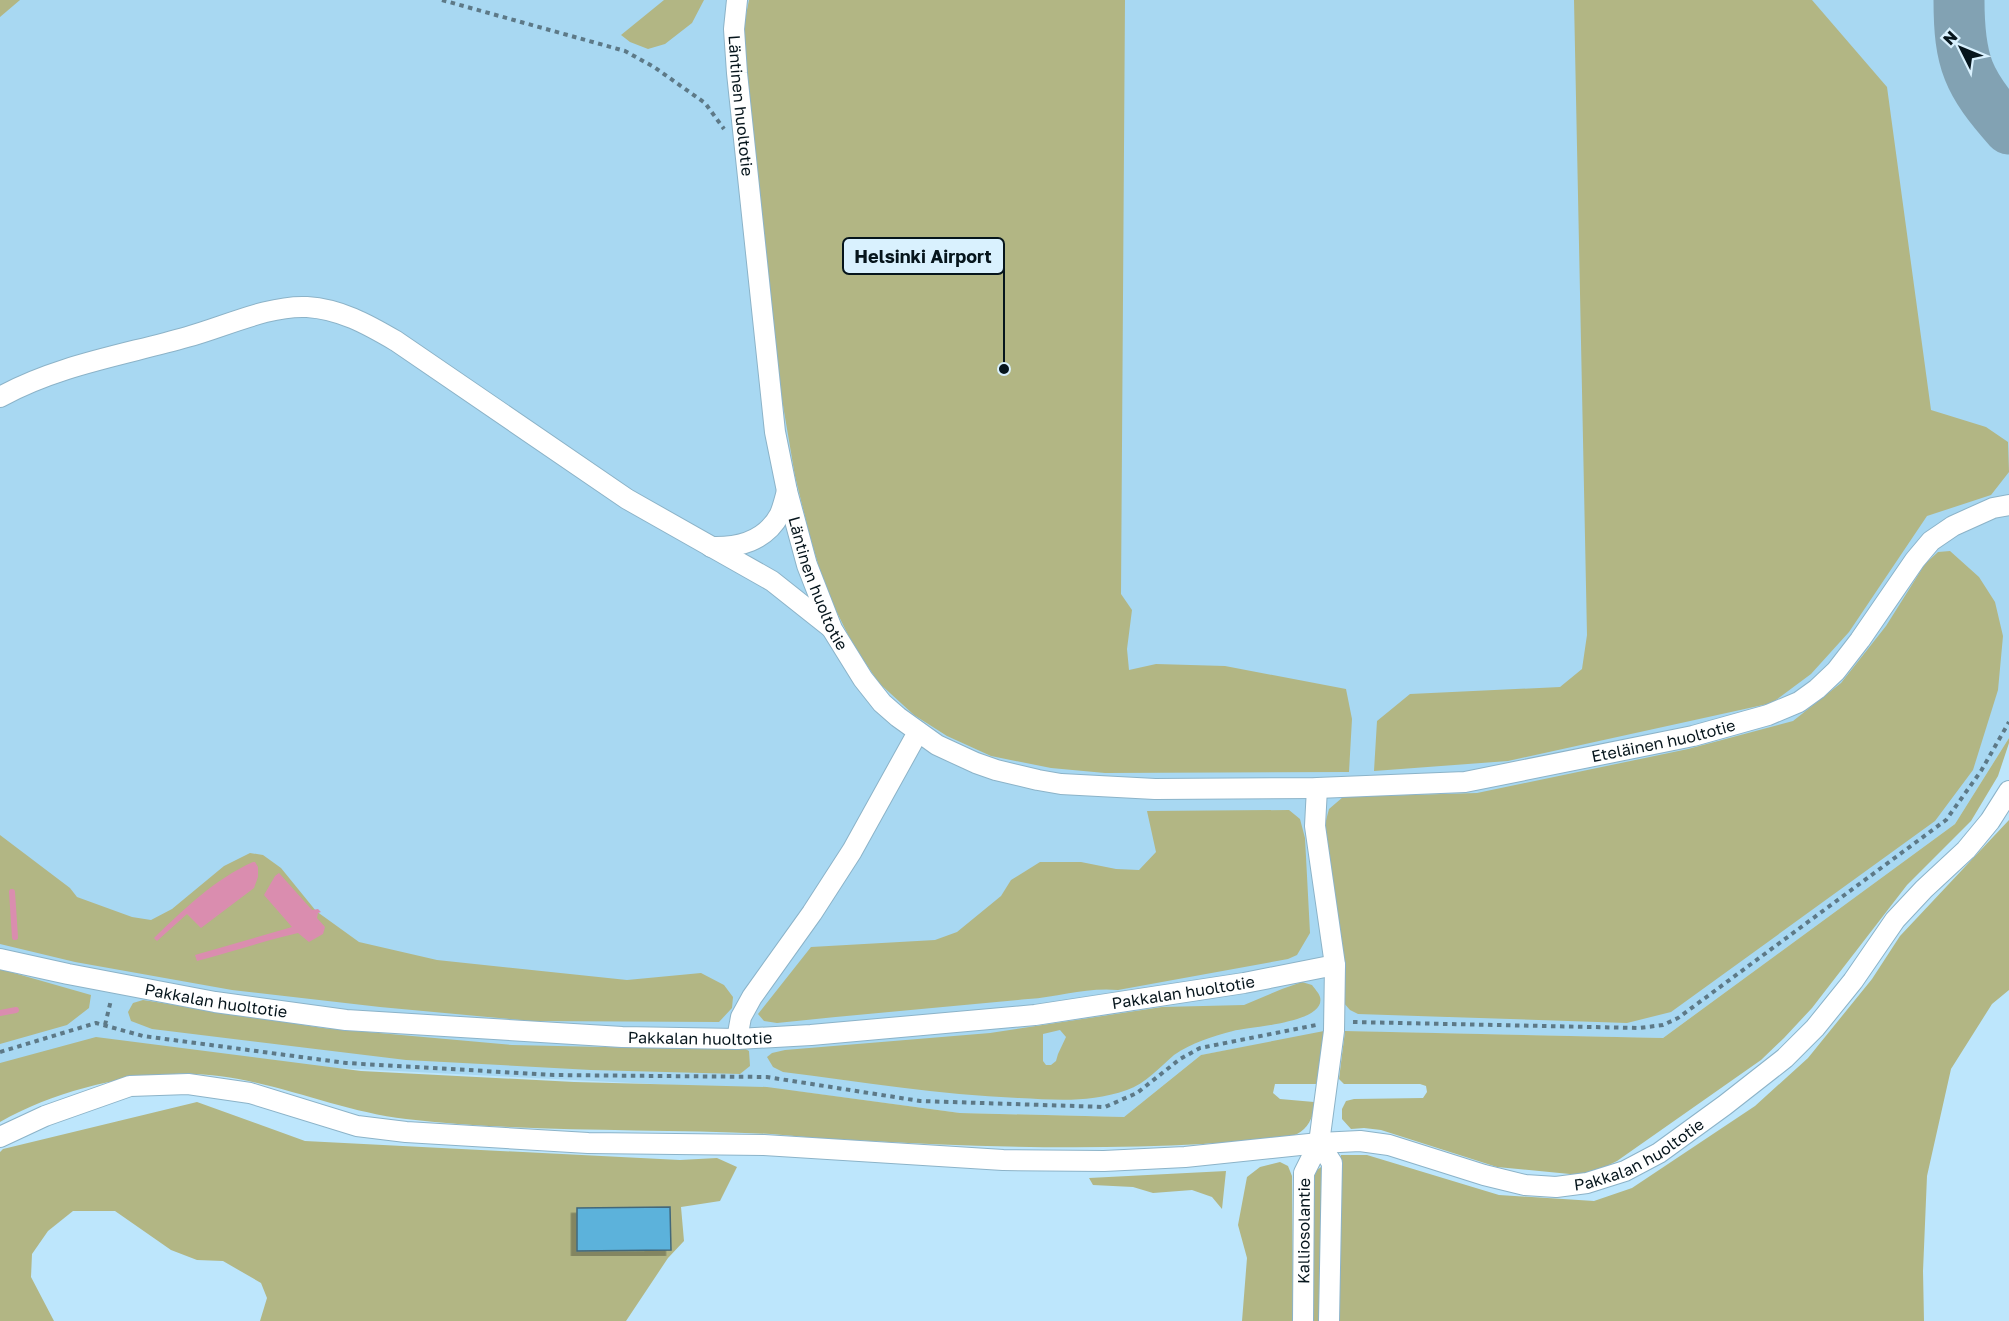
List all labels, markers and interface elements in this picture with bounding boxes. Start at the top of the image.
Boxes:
north arrow [1931,18,1991,78]
text: N [1939,26,1961,49]
street label: Läntinen huoltotie [724,34,758,177]
callout: Helsinki Airport [843,238,1004,274]
text: Helsinki Airport [854,245,992,267]
street label: Läntinen huoltotie [784,514,853,654]
street label: Eteläinen huoltotie [1590,715,1737,766]
street label: Pakkalan huoltotie [1110,971,1256,1013]
street label: Pakkalan huoltotie [143,979,289,1022]
street label: Pakkalan huoltotie [628,1027,773,1049]
street label: Pakkalan huoltotie [1573,1114,1708,1195]
street label: Kalliosolantie [1293,1178,1314,1284]

